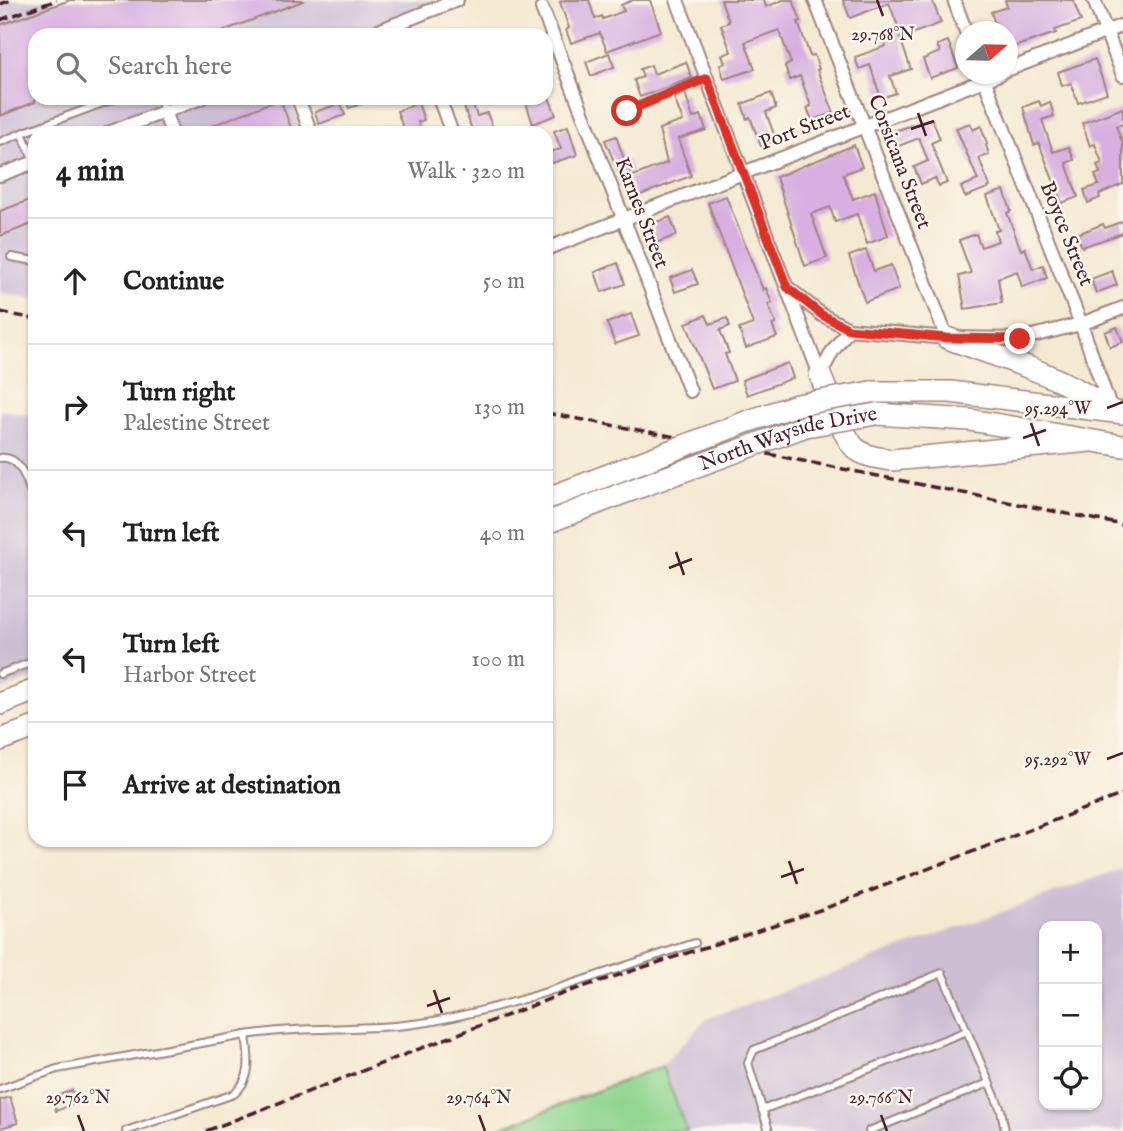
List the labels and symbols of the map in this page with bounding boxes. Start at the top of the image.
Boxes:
north arrow [955,21,1018,84]
text: 29.768°N [851,24,915,47]
street label: Corsicana Street [861,91,937,233]
route start [611,95,642,126]
street label: Port Street [756,98,854,158]
street label: Karnes Street [607,154,675,272]
street label: Boyce Street [1033,178,1099,290]
route end [1004,323,1035,354]
text: 95.294°W [1024,398,1092,421]
street label: North Wayside Drive [696,400,880,477]
text: 95.292°W [1024,749,1092,772]
text: 29.762°N [46,1087,111,1110]
text: 29.764°N [446,1087,512,1110]
text: 29.766°N [849,1087,913,1110]

